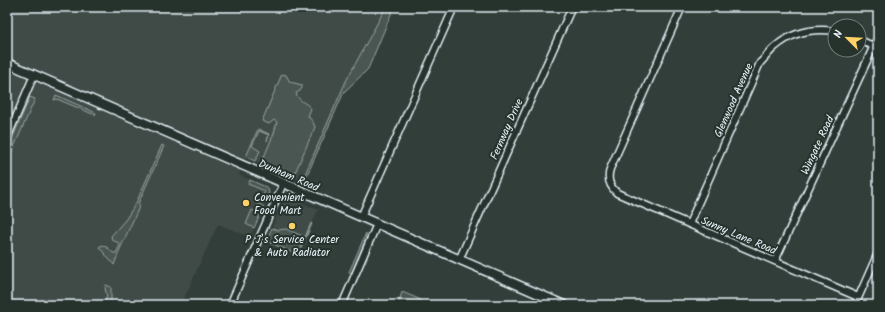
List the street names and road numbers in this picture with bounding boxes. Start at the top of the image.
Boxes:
street label: Glenwood Avenue [709,60,758,141]
street label: Fernway Drive [485,96,528,163]
street label: Wingate Road [796,113,840,178]
street label: Dunham Road [255,155,322,197]
street label: Sunny Lane Road [698,212,780,260]

